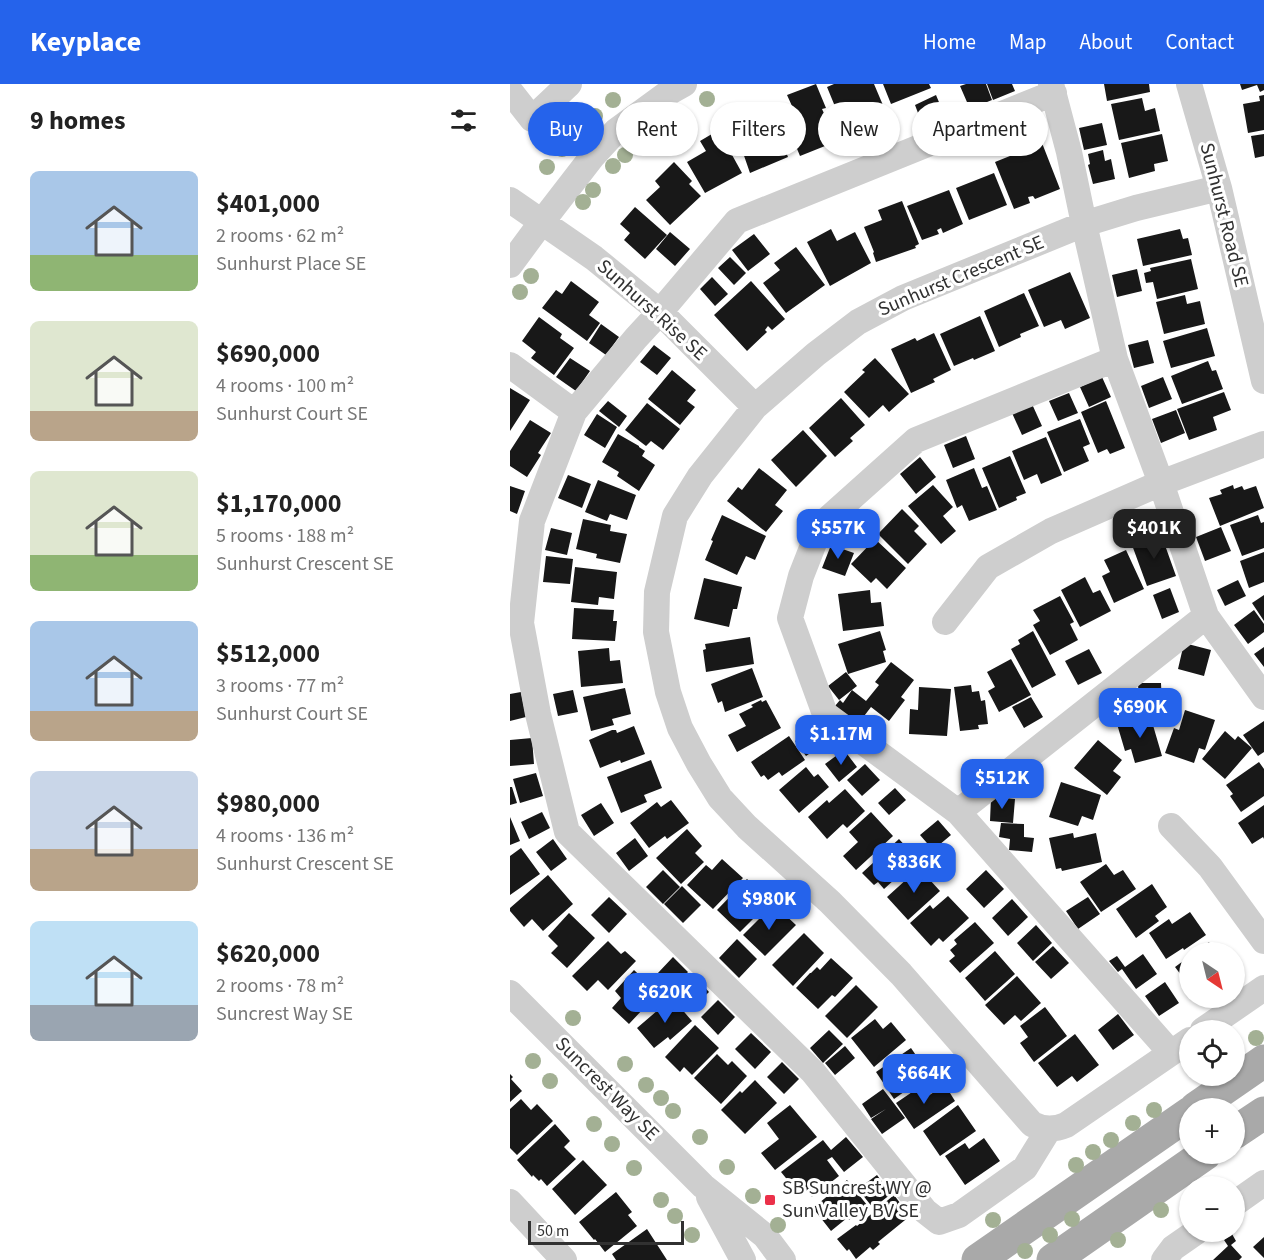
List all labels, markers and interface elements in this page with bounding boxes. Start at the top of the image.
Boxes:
text: Keyplace [30,22,141,62]
text: Home [923,27,976,57]
text: Map [1009,27,1047,57]
text: About [1080,27,1132,57]
text: Contact [1165,27,1234,57]
text: 9 homes [30,102,125,139]
chip: Buy [528,102,604,156]
chip: Rent [616,102,698,156]
chip: Filters [710,102,806,156]
chip: New [818,102,900,156]
chip: Apartment [912,102,1048,156]
icon: filters [447,104,480,137]
street label: Sunhurst Road SE [1193,140,1255,290]
text: $401,000 [216,185,320,222]
icon: home [78,195,150,267]
text: 2 rooms · 62 m² [216,222,344,250]
street label: Sunhurst Crescent SE [874,228,1048,324]
text: Sunhurst Place SE [216,250,366,278]
street label: Sunhurst Rise SE [591,253,713,367]
text: $690,000 [216,335,320,372]
icon: home [78,345,150,417]
text: 4 rooms · 100 m² [216,372,354,400]
text: Sunhurst Court SE [216,400,368,428]
text: $1,170,000 [216,485,341,522]
icon: home [78,495,150,567]
pin: $557K [796,509,880,560]
pin: $401K [1112,509,1196,560]
text: $557K [811,514,865,542]
text: $401K [1127,514,1181,542]
text: 5 rooms · 188 m² [216,522,354,550]
text: Sunhurst Crescent SE [216,550,394,578]
text: $512,000 [216,635,320,672]
icon: home [78,645,150,717]
text: 3 rooms · 77 m² [216,672,344,700]
pin: $690K [1098,688,1182,739]
text: $690K [1113,693,1167,721]
text: Sunhurst Court SE [216,700,368,728]
pin: $1.17M [792,715,890,766]
text: $1.17M [809,720,873,748]
pin: $512K [960,759,1044,810]
text: $512K [975,764,1029,792]
text: $980,000 [216,785,320,822]
icon: home [78,795,150,867]
text: 4 rooms · 136 m² [216,822,354,850]
pin: $836K [872,843,956,894]
text: $836K [887,848,941,876]
text: Sunhurst Crescent SE [216,850,394,878]
pin: $980K [727,880,811,931]
text: $980K [742,885,796,913]
text: $620,000 [216,935,320,972]
north arrow [1179,942,1245,1008]
map controls [1179,942,1245,1242]
icon: home [78,945,150,1017]
text: 2 rooms · 78 m² [216,972,344,1000]
pin: $620K [623,973,707,1024]
text: $620K [638,978,692,1006]
text: Suncrest Way SE [216,1000,353,1028]
button: locate [1179,1020,1245,1086]
street label: Suncrest Way SE [549,1031,665,1147]
pin: $664K [882,1054,966,1105]
text: $664K [897,1059,951,1087]
button: + [1179,1098,1245,1164]
place label: SB Suncrest WY @ Sun Valley BV SE [782,1174,932,1225]
button: − [1179,1176,1245,1242]
marker: SB Suncrest WY @ Sun Valley BV SE [763,1193,777,1207]
scale bar [528,1218,684,1246]
text: 50 m [537,1220,569,1242]

